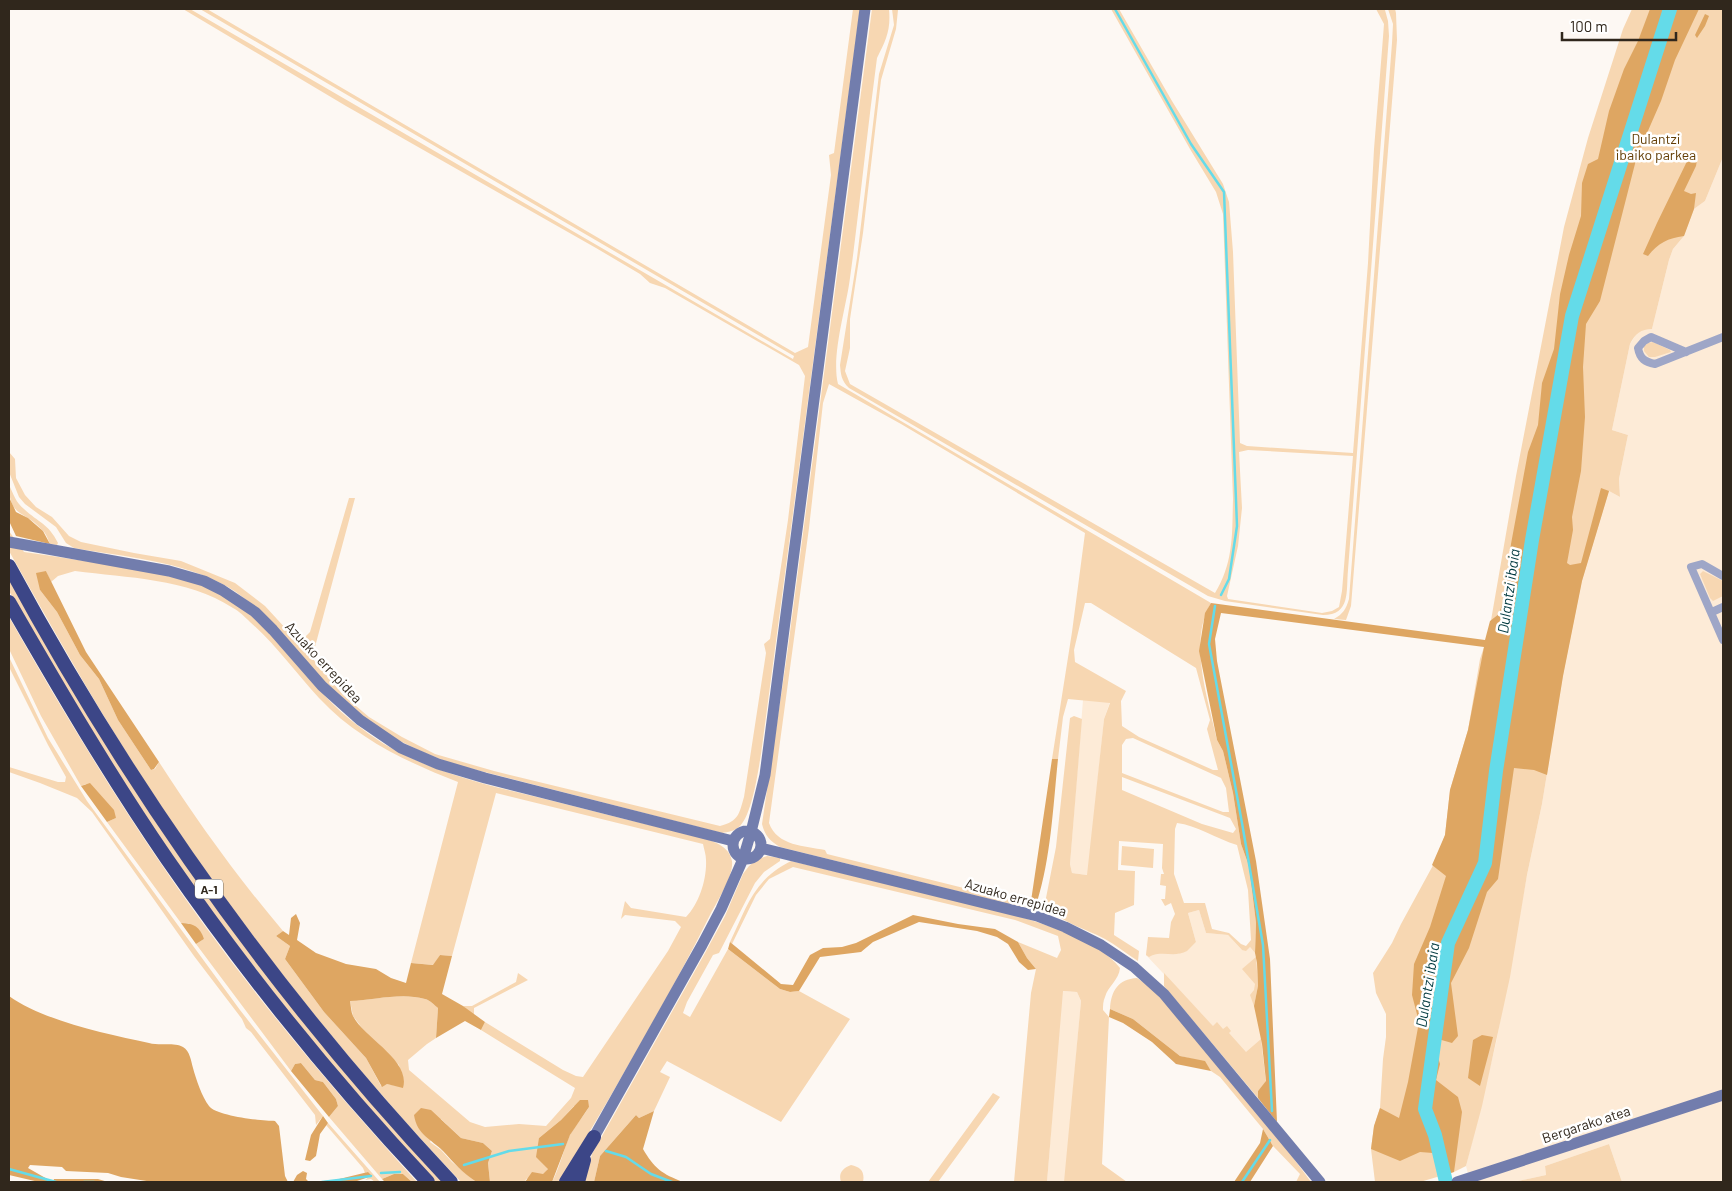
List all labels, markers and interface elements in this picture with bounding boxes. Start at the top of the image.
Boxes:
scale bar [1562,10,1676,42]
text: 100 m [1570,17,1608,35]
park label: Dulantzi ibaiko parkea [1616,130,1696,163]
water label: Dulantzi ibaia [1493,547,1523,635]
street label: Azuako errepidea [282,618,366,706]
street label: Azuako errepidea [963,874,1069,920]
road number: A-1 [195,880,223,899]
water label: Dulantzi ibaia [1411,941,1443,1029]
street label: Bergarako atea [1540,1102,1632,1146]

